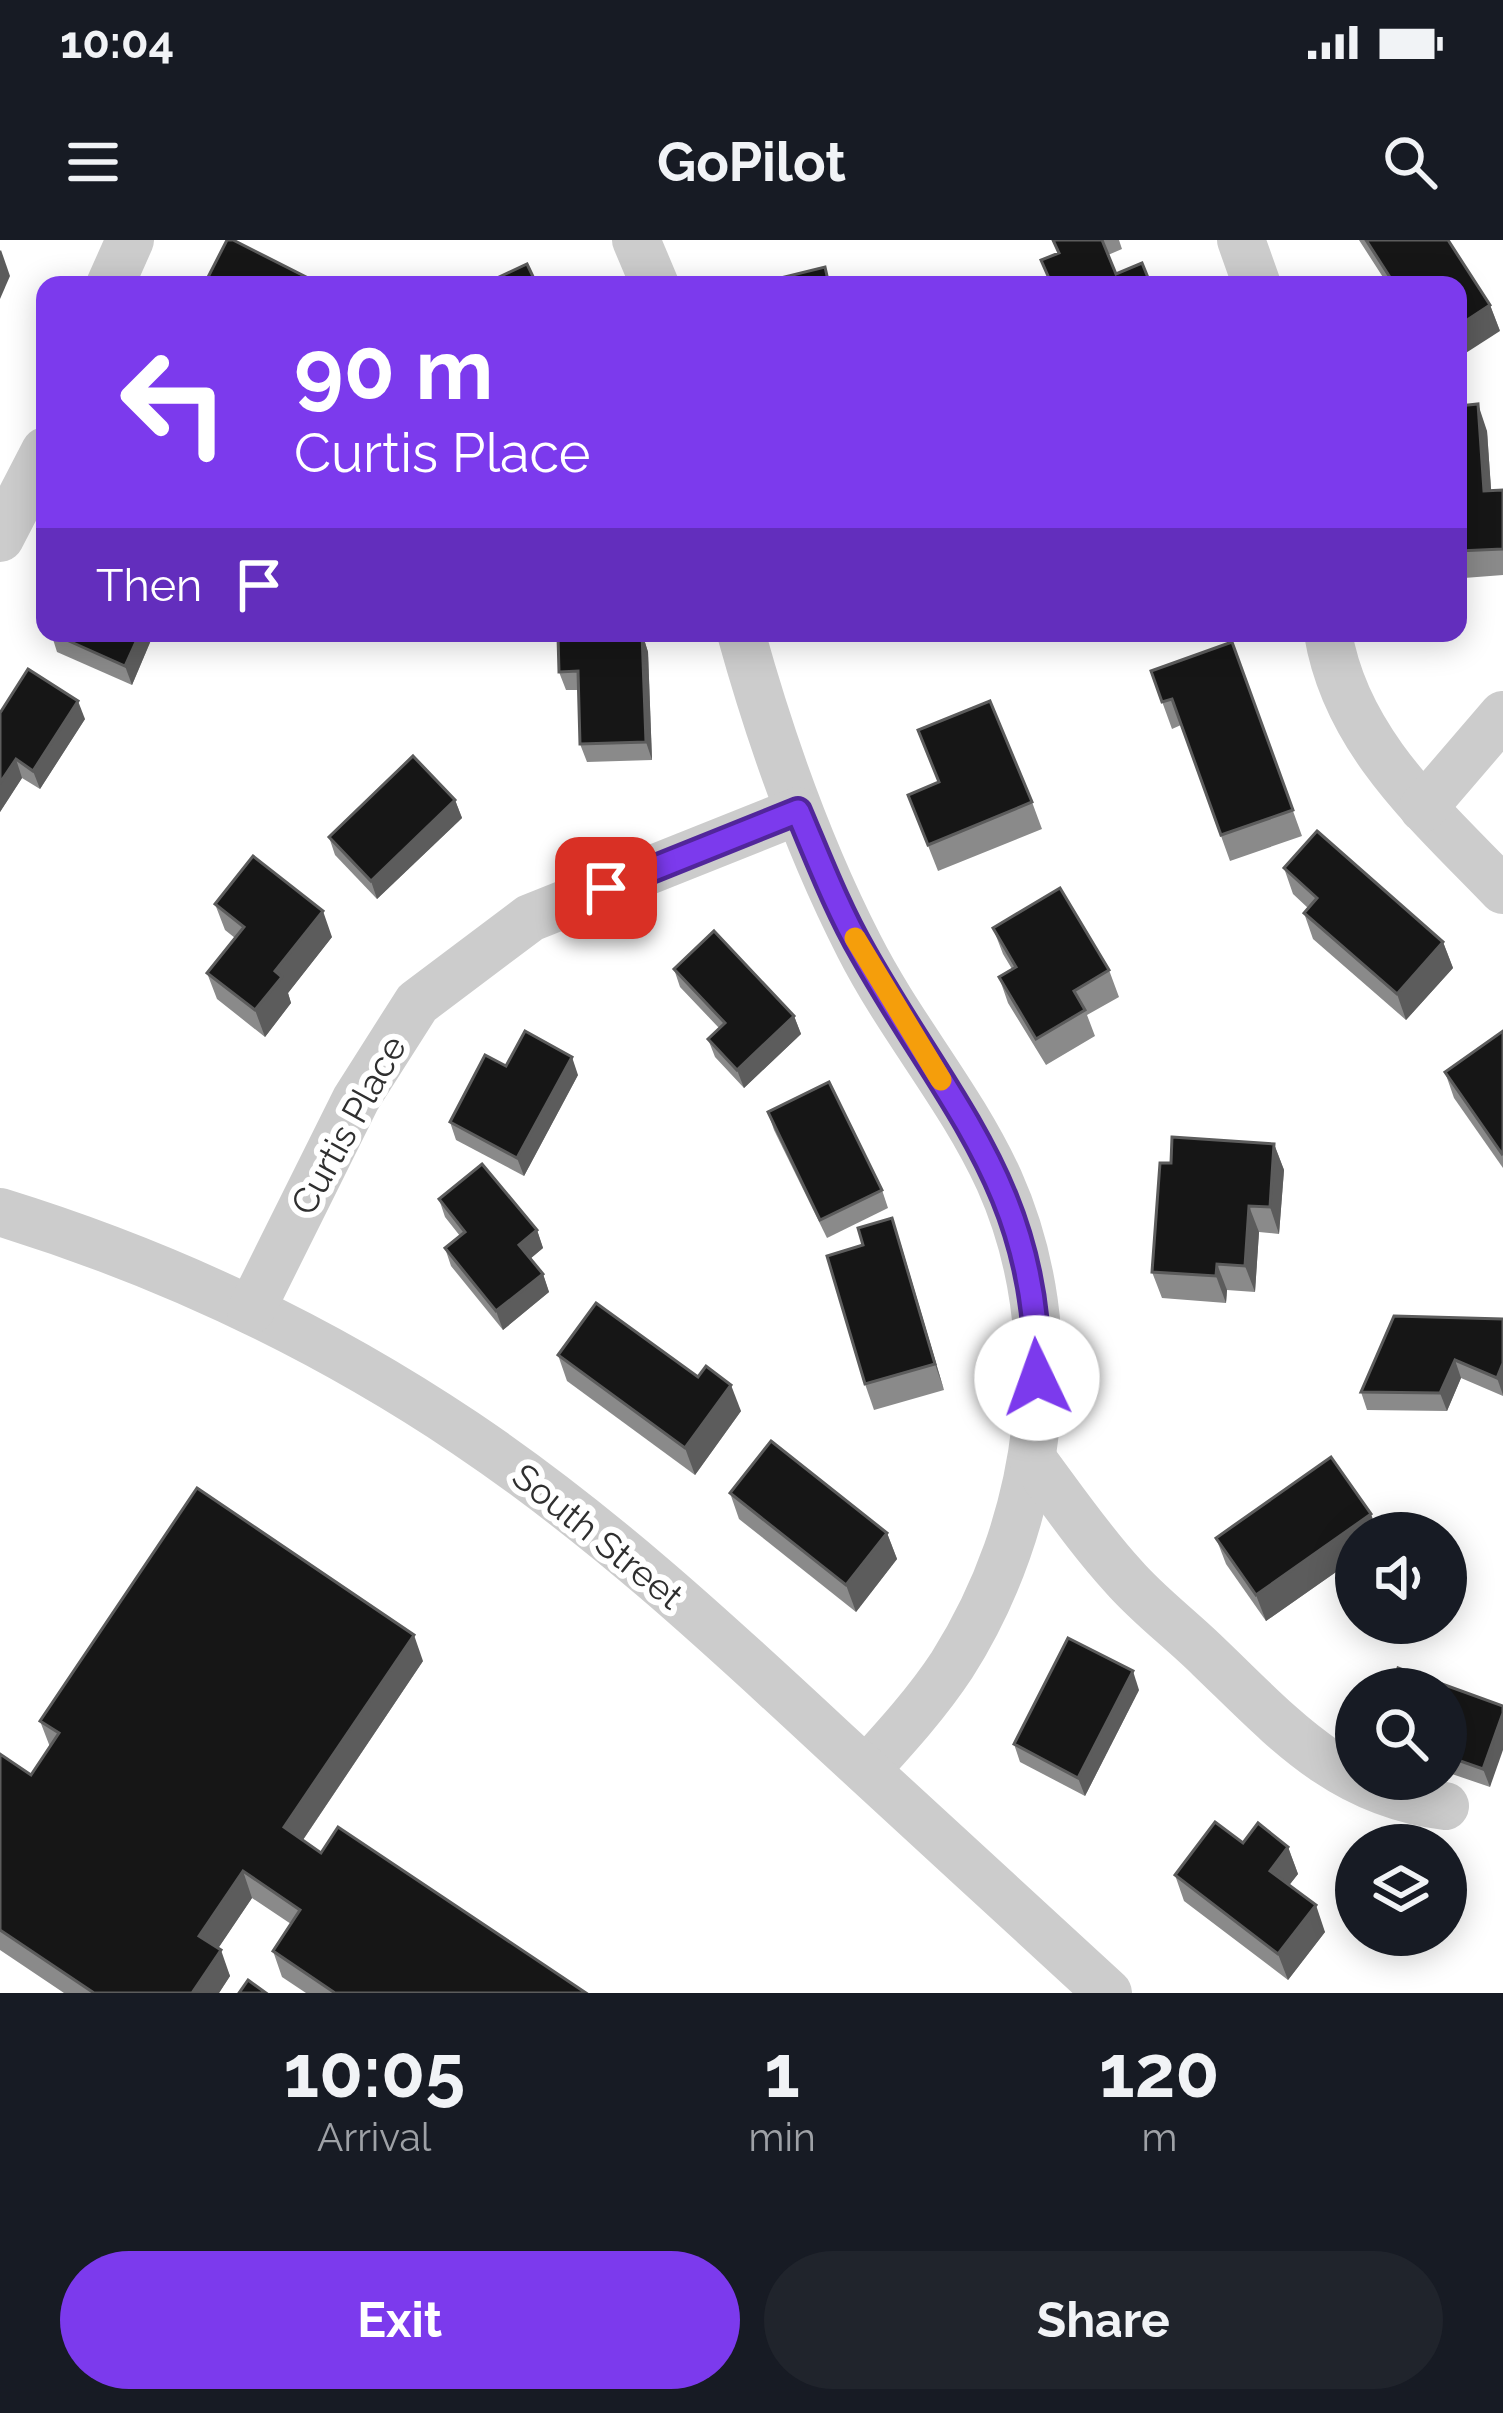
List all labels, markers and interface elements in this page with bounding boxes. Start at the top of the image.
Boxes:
text: 10:04 [60,16,174,69]
icon: menu [60,129,126,195]
icon: search [1377,129,1443,195]
text: GoPilot [657,130,846,194]
text: 90 m [294,320,493,419]
icon: left [96,324,252,480]
text: Curtis Place [294,421,591,485]
icon: arrive [226,552,292,618]
text: Then [96,559,202,612]
pin [555,837,657,939]
icon: arrive [573,855,639,921]
street label: Curtis Place [282,1028,414,1222]
position arrow [974,1315,1100,1441]
street label: South Street [504,1455,692,1617]
map controls [1335,1512,1467,1956]
button: sound [1335,1512,1467,1644]
button: search [1335,1668,1467,1800]
button: layers [1335,1824,1467,1956]
text: 10:05 [283,2029,465,2114]
text: 1 [764,2029,800,2114]
text: 120 [1099,2029,1220,2114]
text: Arrival [317,2114,431,2160]
text: min [749,2114,816,2160]
text: m [1141,2114,1177,2160]
button: Exit [60,2251,740,2389]
button: Share [764,2251,1443,2389]

